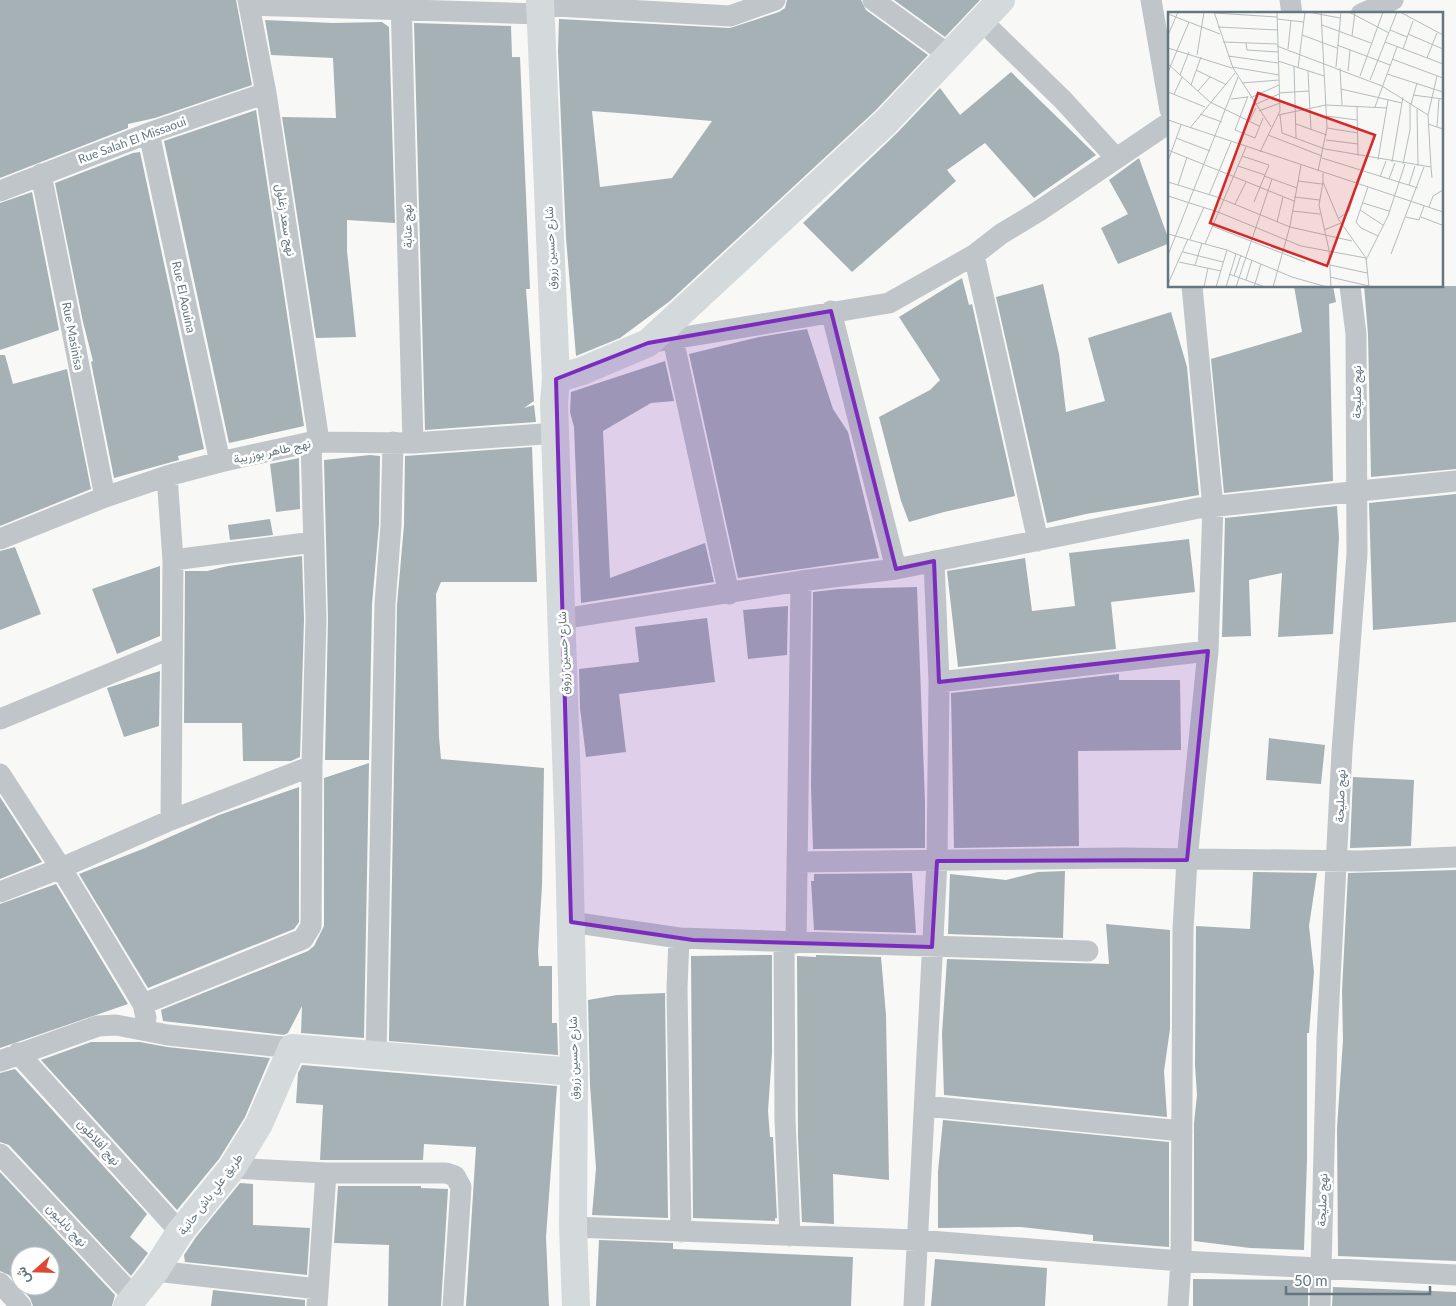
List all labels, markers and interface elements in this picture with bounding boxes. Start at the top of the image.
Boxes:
inset map [1168,12,1444,288]
street label: Rue Salah El Missaoui [76,113,188,167]
street label: نهج سعد زغلول [271,183,299,257]
street label: نهج عنابة [399,204,417,248]
street label: شارع حسين زروق [541,206,561,290]
street label: Rue El Aouina [169,260,199,334]
street label: Rue Masinisa [59,301,87,371]
street label: نهج صليحة [1349,365,1366,419]
street label: نهج طاهر بوزريبة [232,435,312,468]
street label: شارع حسين زروق [554,611,574,695]
street label: نهج صليحة [1332,769,1350,823]
street label: شارع حسين زروق [565,1016,583,1100]
street label: نهج أفلاطون [73,1116,124,1170]
street label: طريق علي باش حانبة [174,1150,248,1240]
street label: نهج صليحة [1314,1173,1332,1227]
street label: نهج نابليون [42,1200,91,1251]
north arrow [10,1246,60,1296]
text: ش [11,1264,34,1286]
scale bar [1286,1264,1430,1296]
text: 50 m [1294,1271,1328,1289]

